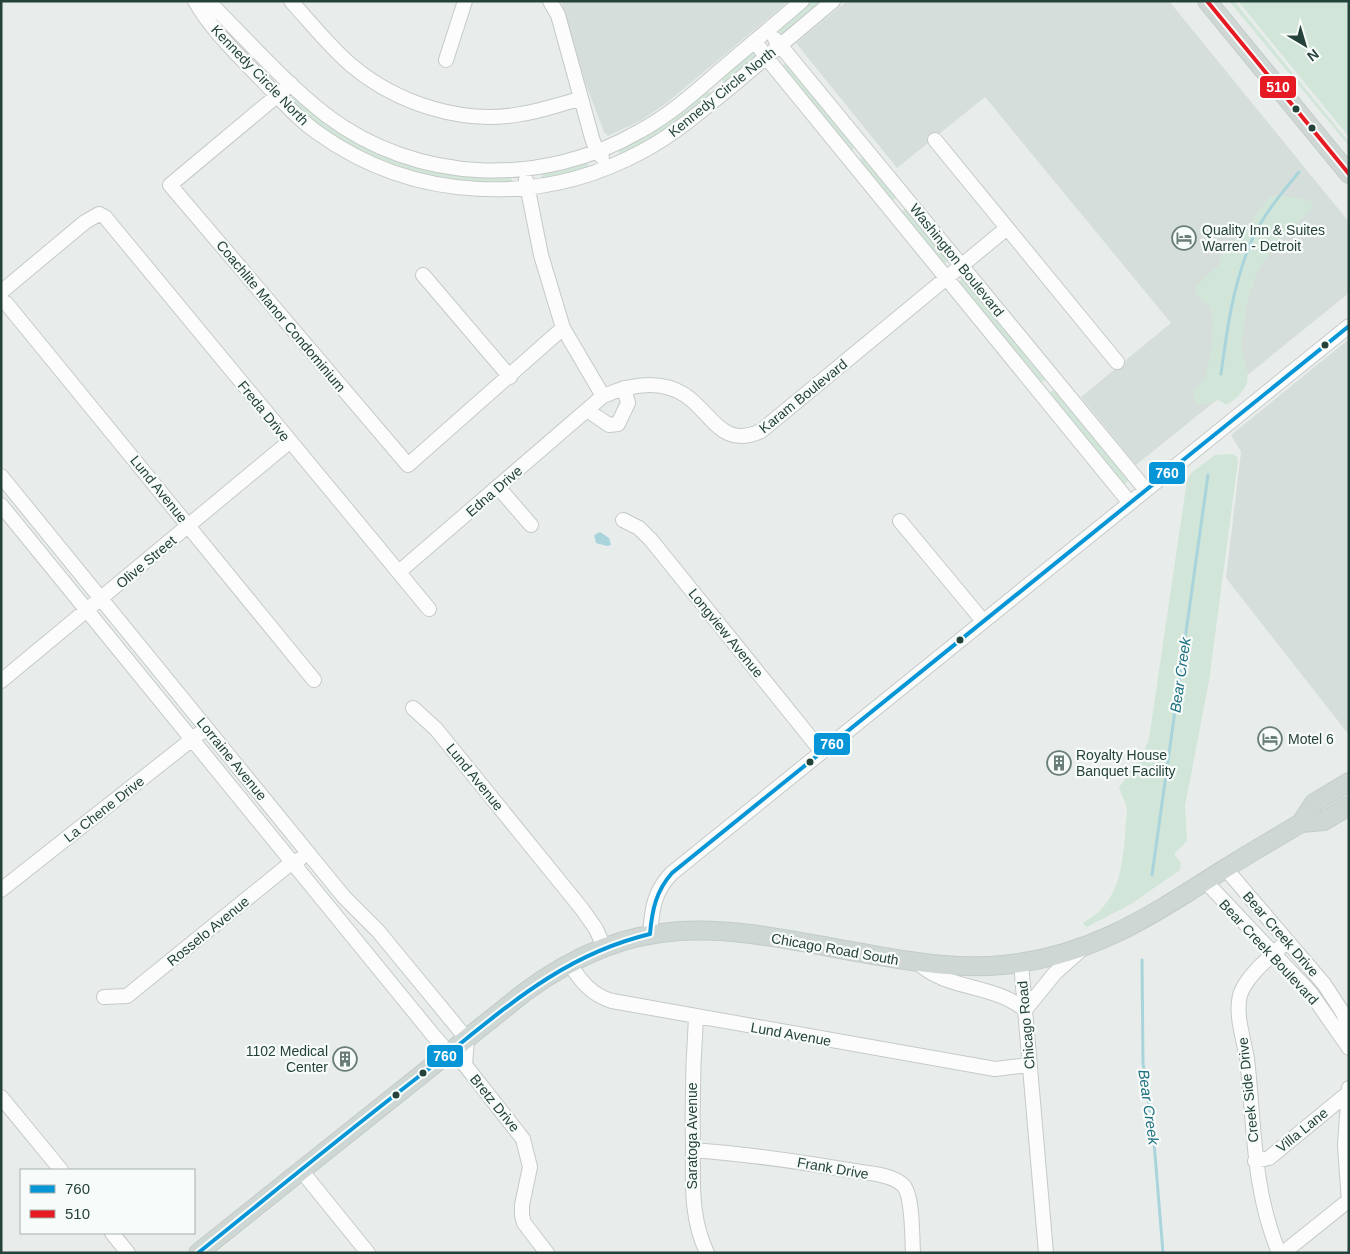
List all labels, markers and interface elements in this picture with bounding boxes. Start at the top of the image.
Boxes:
north arrow [1280,20,1330,70]
street label: Kennedy Circle North [208,22,312,128]
street label: Kennedy Circle North [665,44,779,140]
text: N [1304,46,1322,65]
line badge: 510 [1259,75,1297,99]
text: 510 [1266,79,1290,95]
unlabelled marker [1291,104,1301,114]
unlabelled marker [1307,123,1317,133]
street label: Washington Boulevard [907,200,1007,320]
place label: Quality Inn & Suites Warren - Detroit [1202,222,1325,254]
hotel icon: Quality Inn & Suites Warren - Detroit [1171,225,1197,251]
street label: Coachlite Manor Condominium [213,237,349,395]
unlabelled marker [1320,340,1330,350]
street label: Karam Boulevard [756,356,850,436]
street label: Freda Drive [235,378,293,445]
street label: Lund Avenue [127,452,191,526]
line badge: 760 [1148,461,1186,485]
street label: Edna Drive [463,462,526,520]
text: 760 [1155,465,1179,481]
street label: Olive Street [113,532,179,592]
street label: Longview Avenue [685,585,767,681]
unlabelled marker [955,635,965,645]
water label: Bear Creek [1166,635,1194,714]
street label: Lorraine Avenue [194,714,270,804]
hotel icon: Motel 6 [1257,726,1283,752]
place label: Motel 6 [1288,731,1334,747]
line badge: 760 [813,732,851,756]
text: 760 [820,736,844,752]
street label: Lund Avenue [443,740,507,814]
place label: Royalty House Banquet Facility [1076,747,1176,779]
building icon: Royalty House Banquet Facility [1046,750,1072,776]
unlabelled marker [805,757,815,767]
street label: La Chene Drive [61,773,147,845]
street label: Bear Creek Drive [1240,888,1322,980]
street label: Rosselo Avenue [164,893,252,969]
street label: Bear Creek Boulevard [1216,896,1322,1008]
street label: Chicago Road South [770,930,900,968]
street label: Chicago Road [1014,980,1038,1070]
street label: Lund Avenue [749,1019,833,1049]
street label: Creek Side Drive [1234,1036,1261,1143]
place label: 1102 Medical Center [246,1043,328,1075]
line badge: 760 [426,1044,464,1068]
building icon: 1102 Medical Center [332,1046,358,1072]
text: 760 [433,1048,457,1064]
unlabelled marker [418,1068,428,1078]
water label: Bear Creek [1135,1068,1163,1147]
street label: Bretz Drive [467,1071,523,1135]
street label: Saratoga Avenue [684,1082,700,1190]
unlabelled marker [391,1090,401,1100]
street label: Villa Lane [1273,1104,1331,1155]
street label: Frank Drive [796,1154,870,1182]
legend [20,1169,195,1234]
text: 760 [65,1180,90,1197]
text: 510 [65,1205,90,1222]

